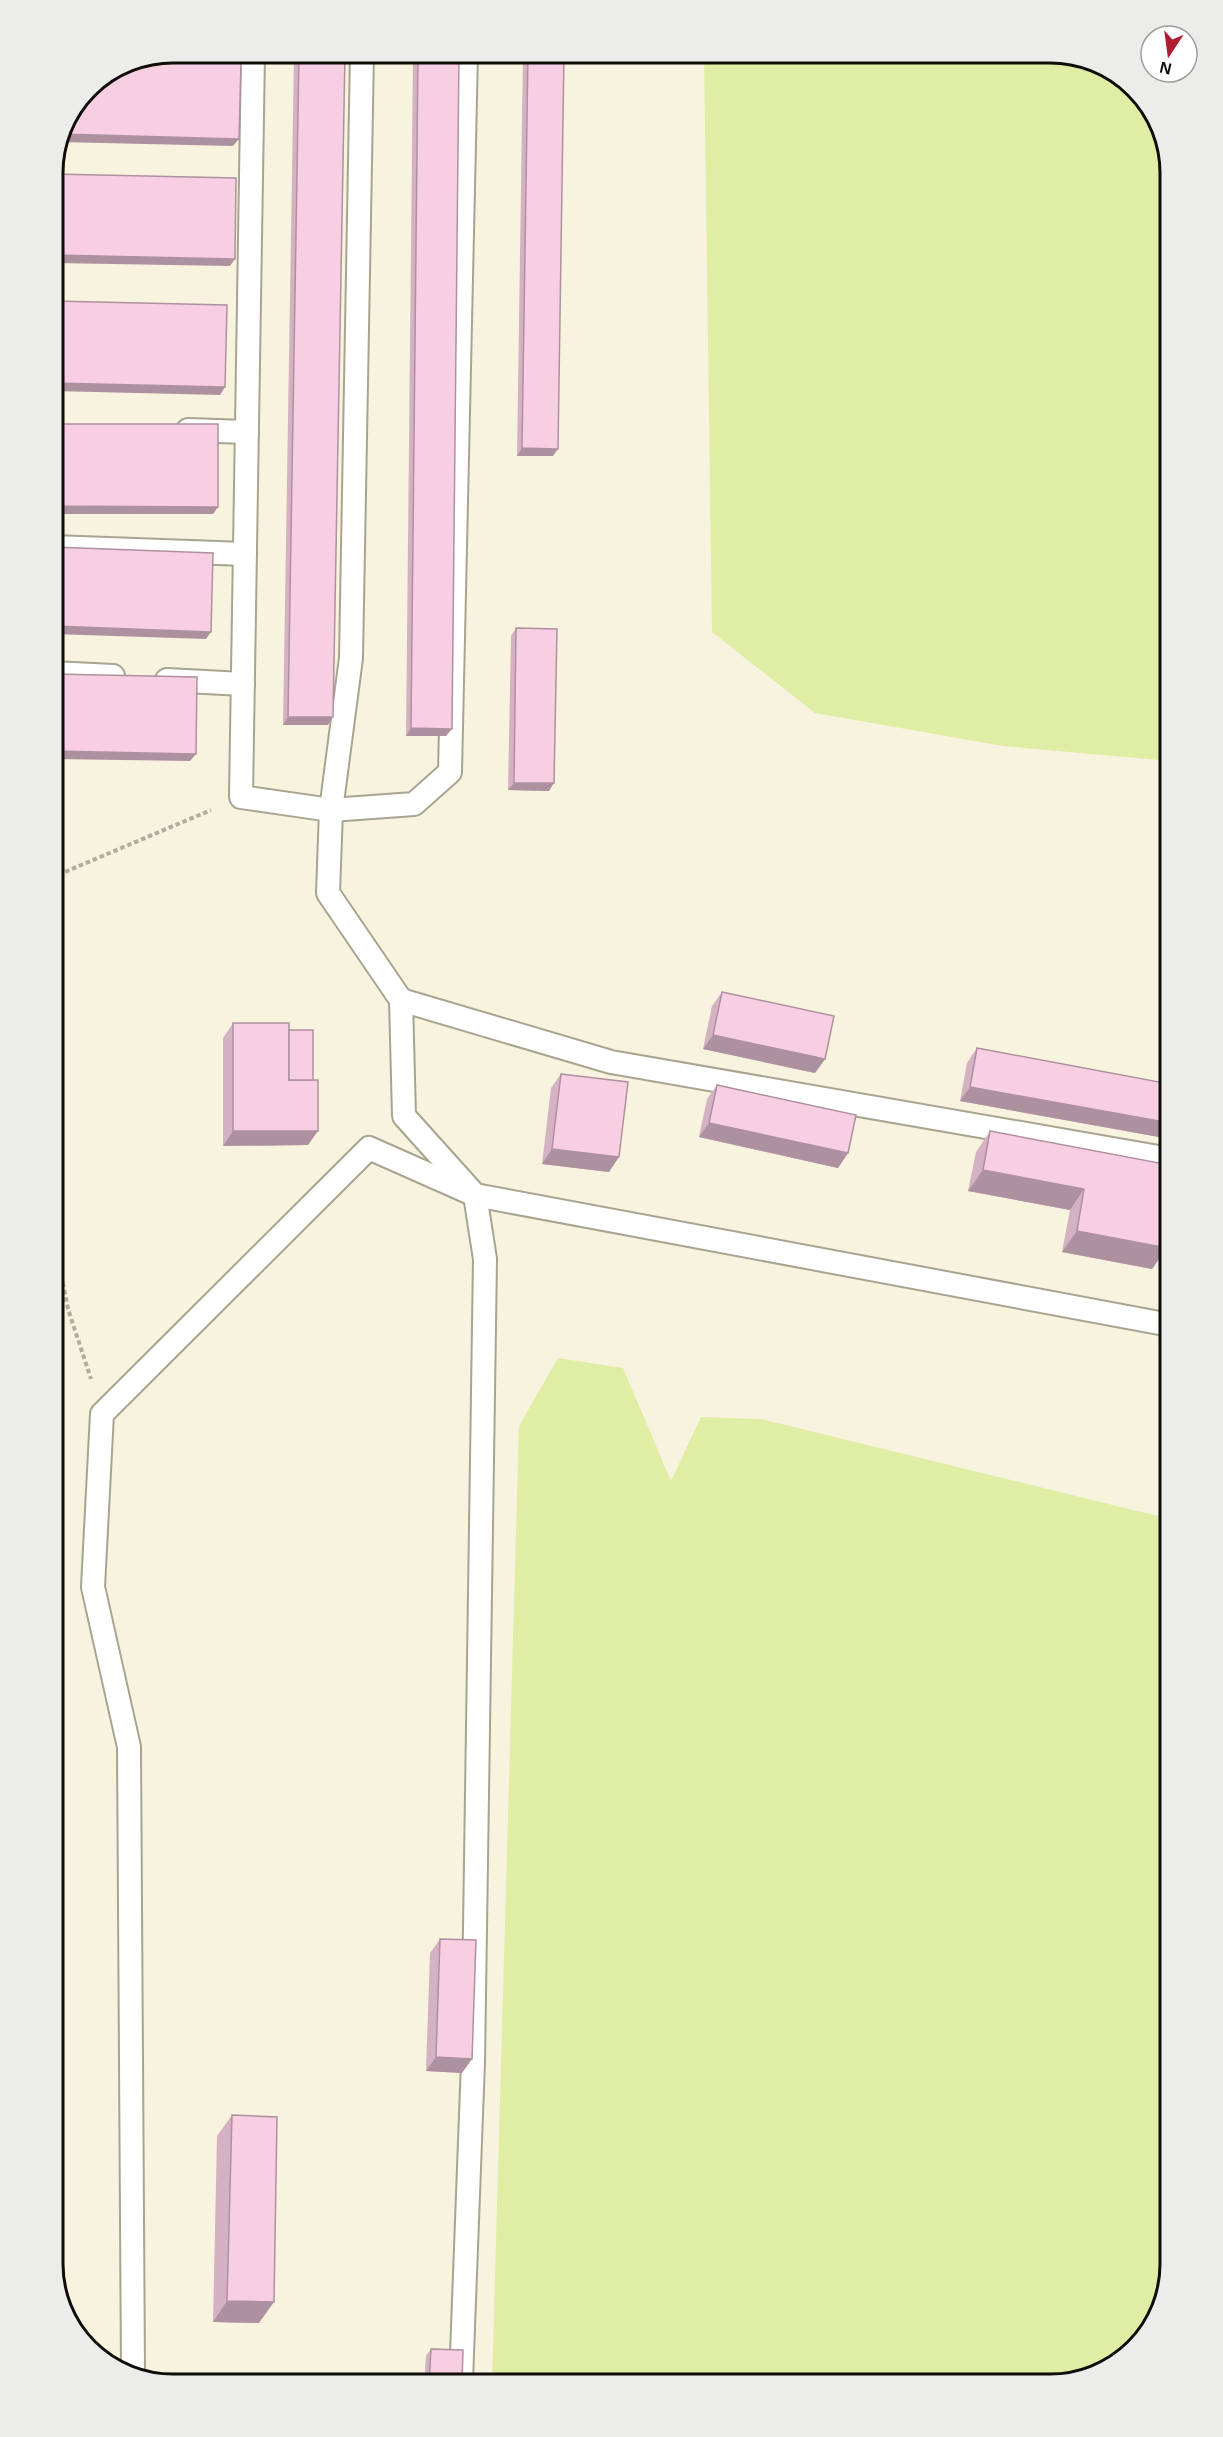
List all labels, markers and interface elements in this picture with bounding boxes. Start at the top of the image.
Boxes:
north arrow [1139,24,1199,84]
text: N [1158,59,1173,78]

